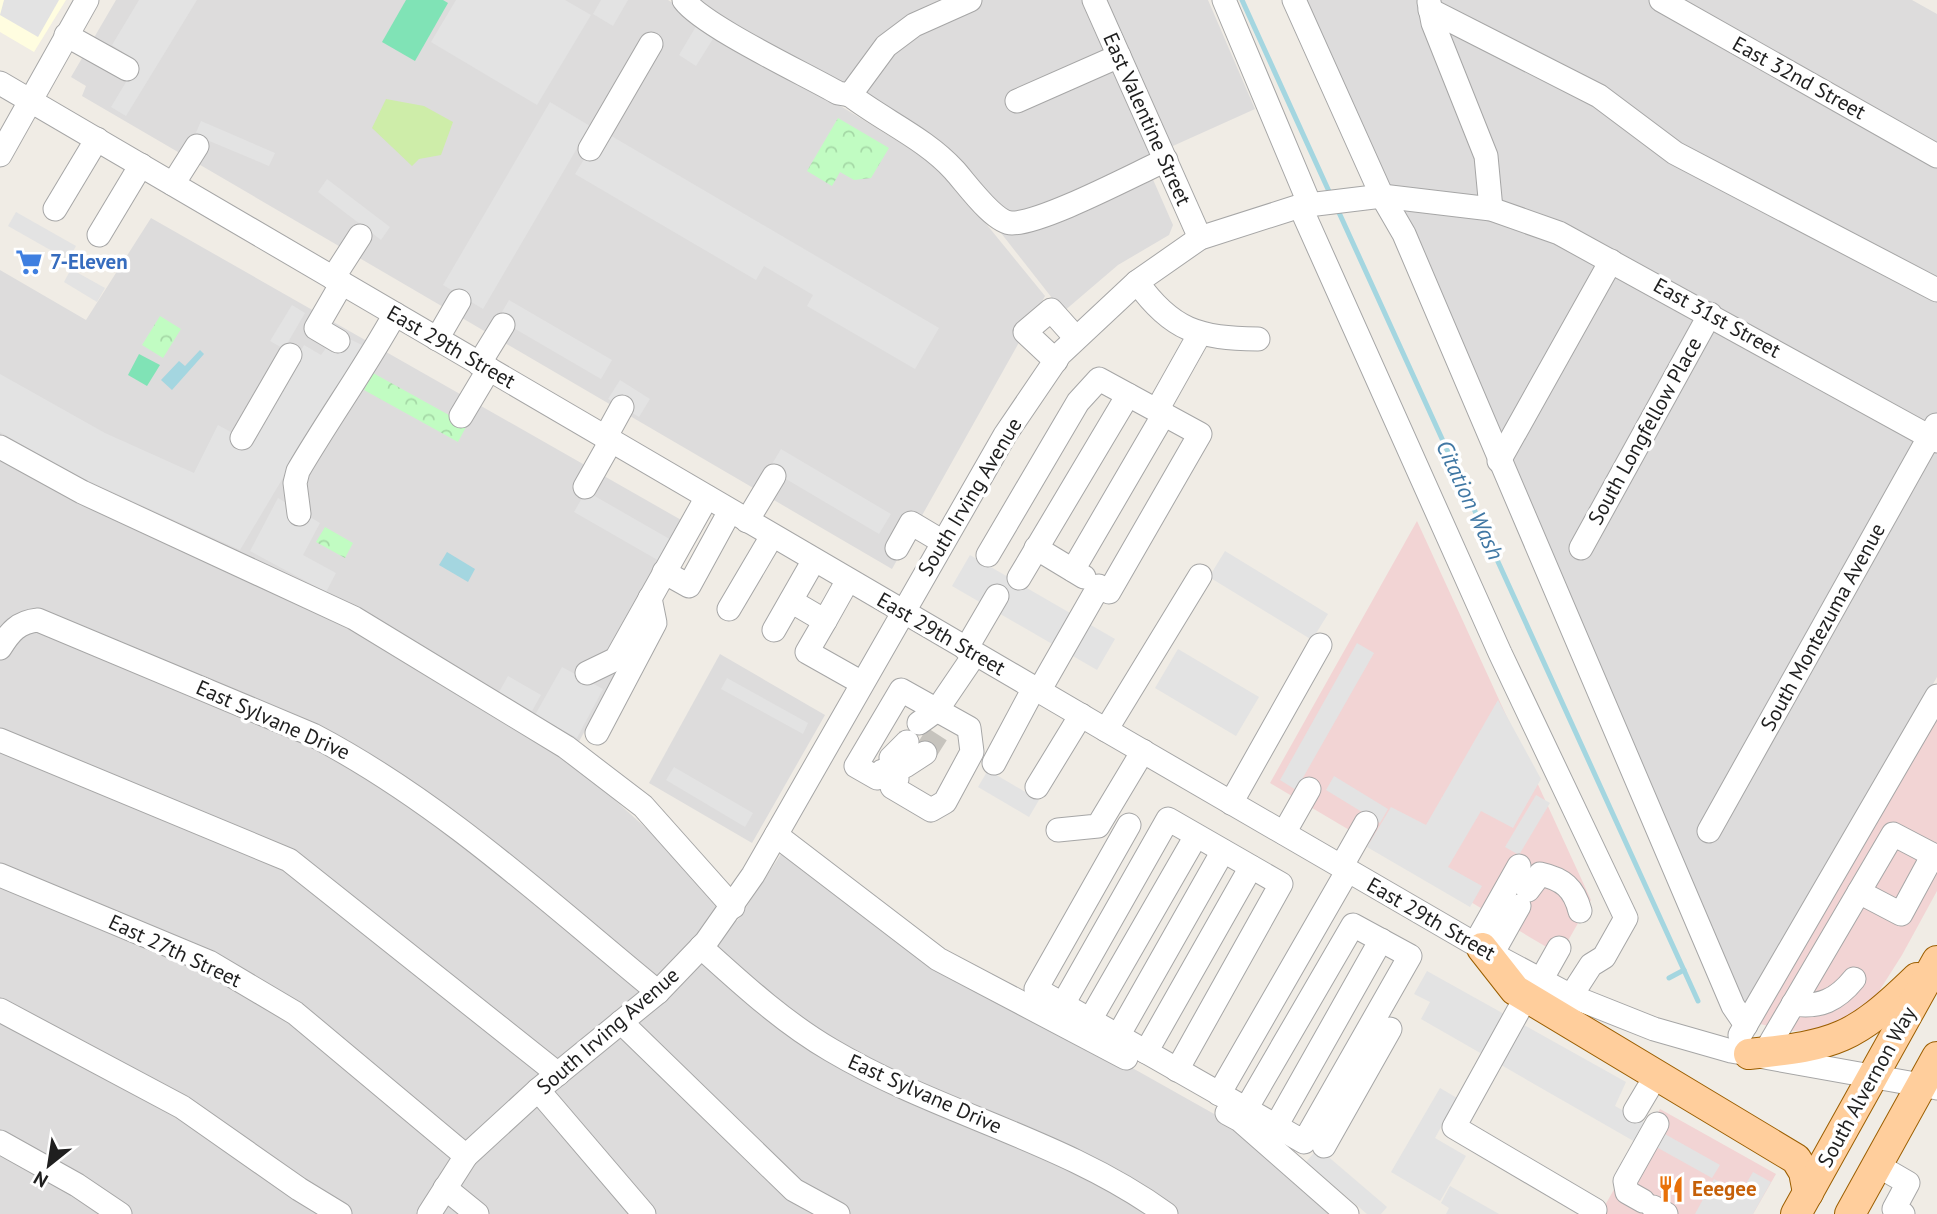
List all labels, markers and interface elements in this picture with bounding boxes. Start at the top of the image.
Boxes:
street label: East Valentine Street [1097,28,1198,209]
street label: East 32nd Street [1728,30,1871,125]
supermarket icon: 7-Eleven [14,247,44,277]
place label: 7-Eleven [50,248,128,275]
street label: East 31st Street [1649,271,1786,364]
street label: East 29th Street [382,299,520,394]
street label: South Longfellow Place [1582,332,1707,529]
street label: South Irving Avenue [912,413,1028,581]
water label: Citation Wash [1430,435,1511,564]
street label: South Montezuma Avenue [1754,518,1891,735]
street label: East 29th Street [872,586,1010,681]
street label: East Sylvane Drive [192,674,354,766]
street label: East 29th Street [1362,871,1500,966]
street label: East 27th Street [104,908,246,993]
street label: South Irving Avenue [531,961,685,1100]
street label: South Alvernon Way [1811,1002,1922,1172]
street label: East Sylvane Drive [844,1048,1006,1140]
north arrow [14,1130,84,1200]
text: N [29,1166,52,1193]
restaurant icon: Eeegee [1656,1174,1686,1204]
place label: Eeegee [1692,1175,1757,1202]

